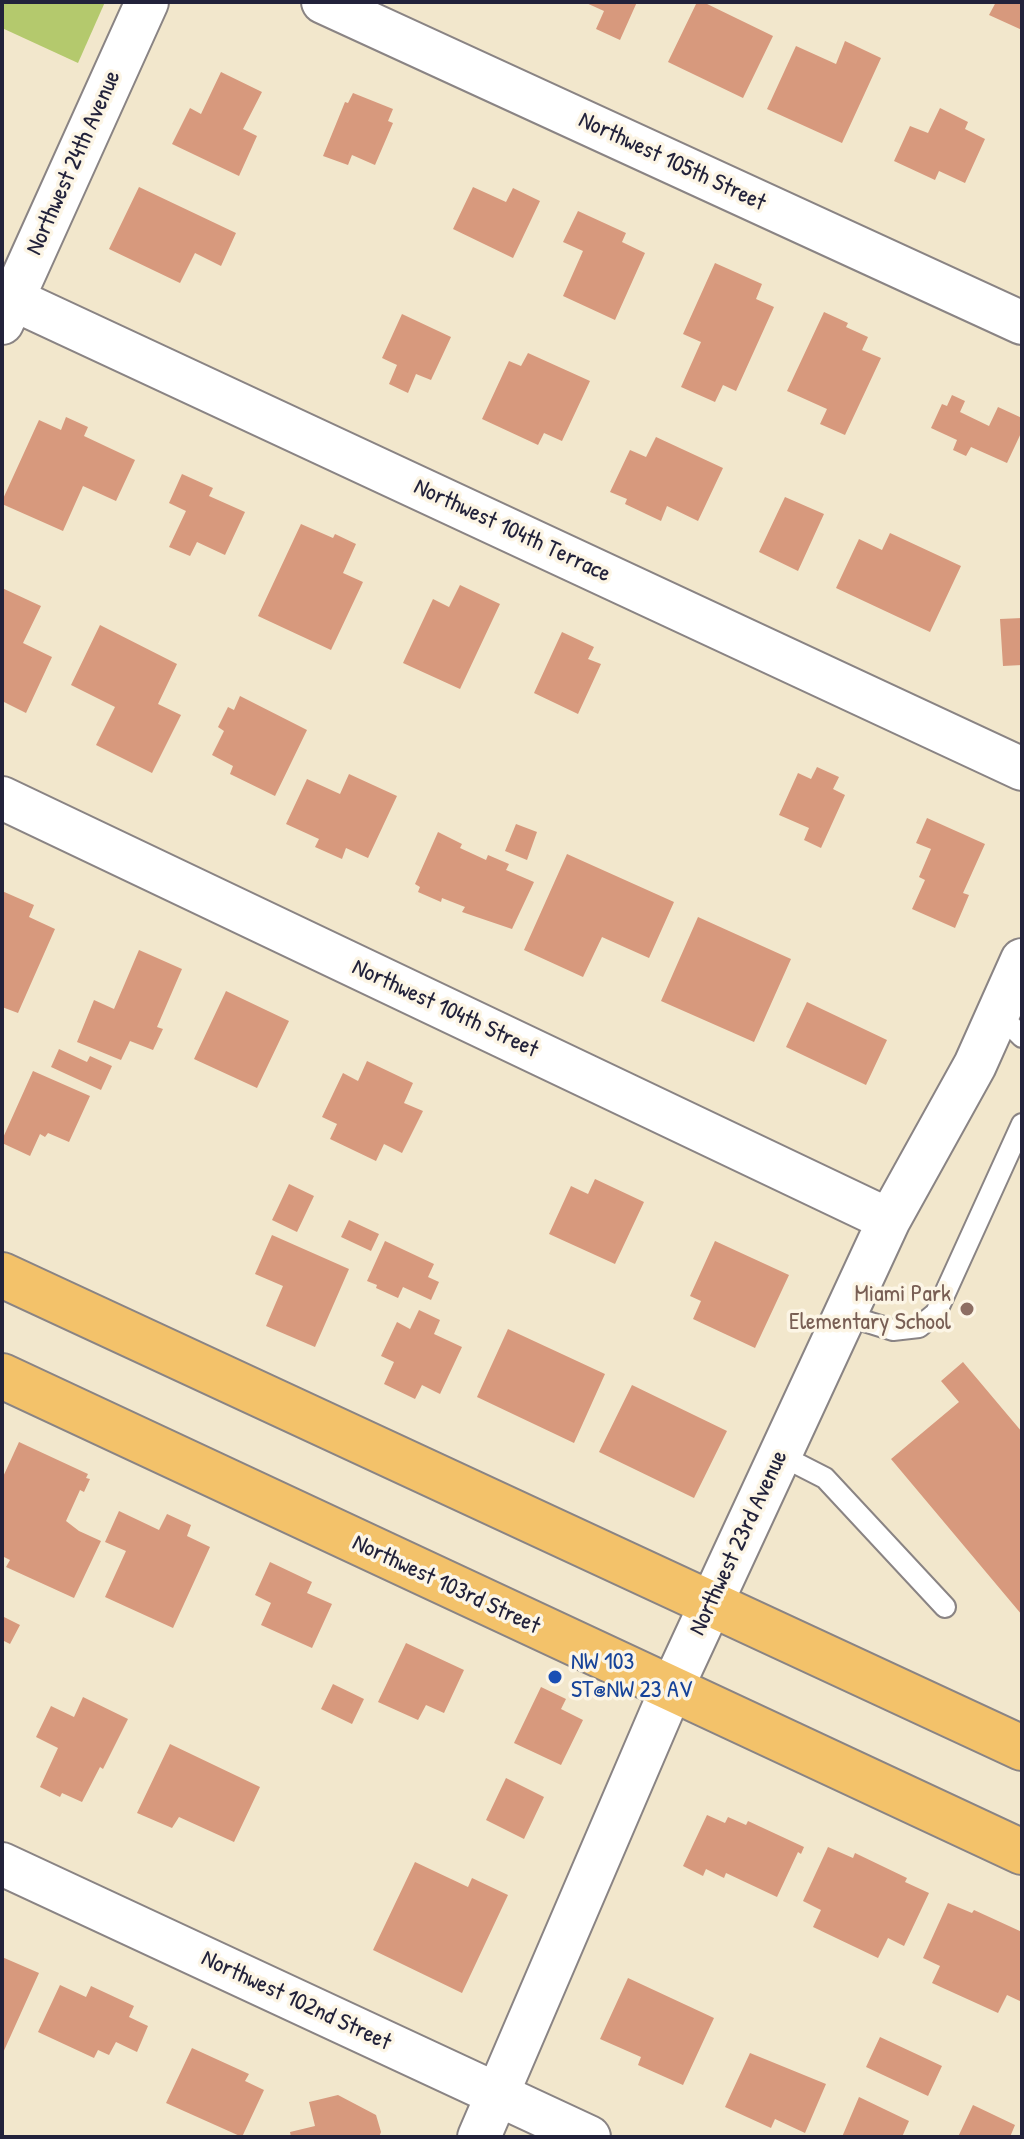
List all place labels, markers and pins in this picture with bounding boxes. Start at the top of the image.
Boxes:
place label: Miami Park Elementary School [789,1281,951,1337]
marker: Miami Park Elementary School [958,1300,976,1318]
place label: NW 103 ST@NW 23 AV [571,1649,692,1705]
marker: NW 103 ST@NW 23 AV [546,1668,564,1686]

